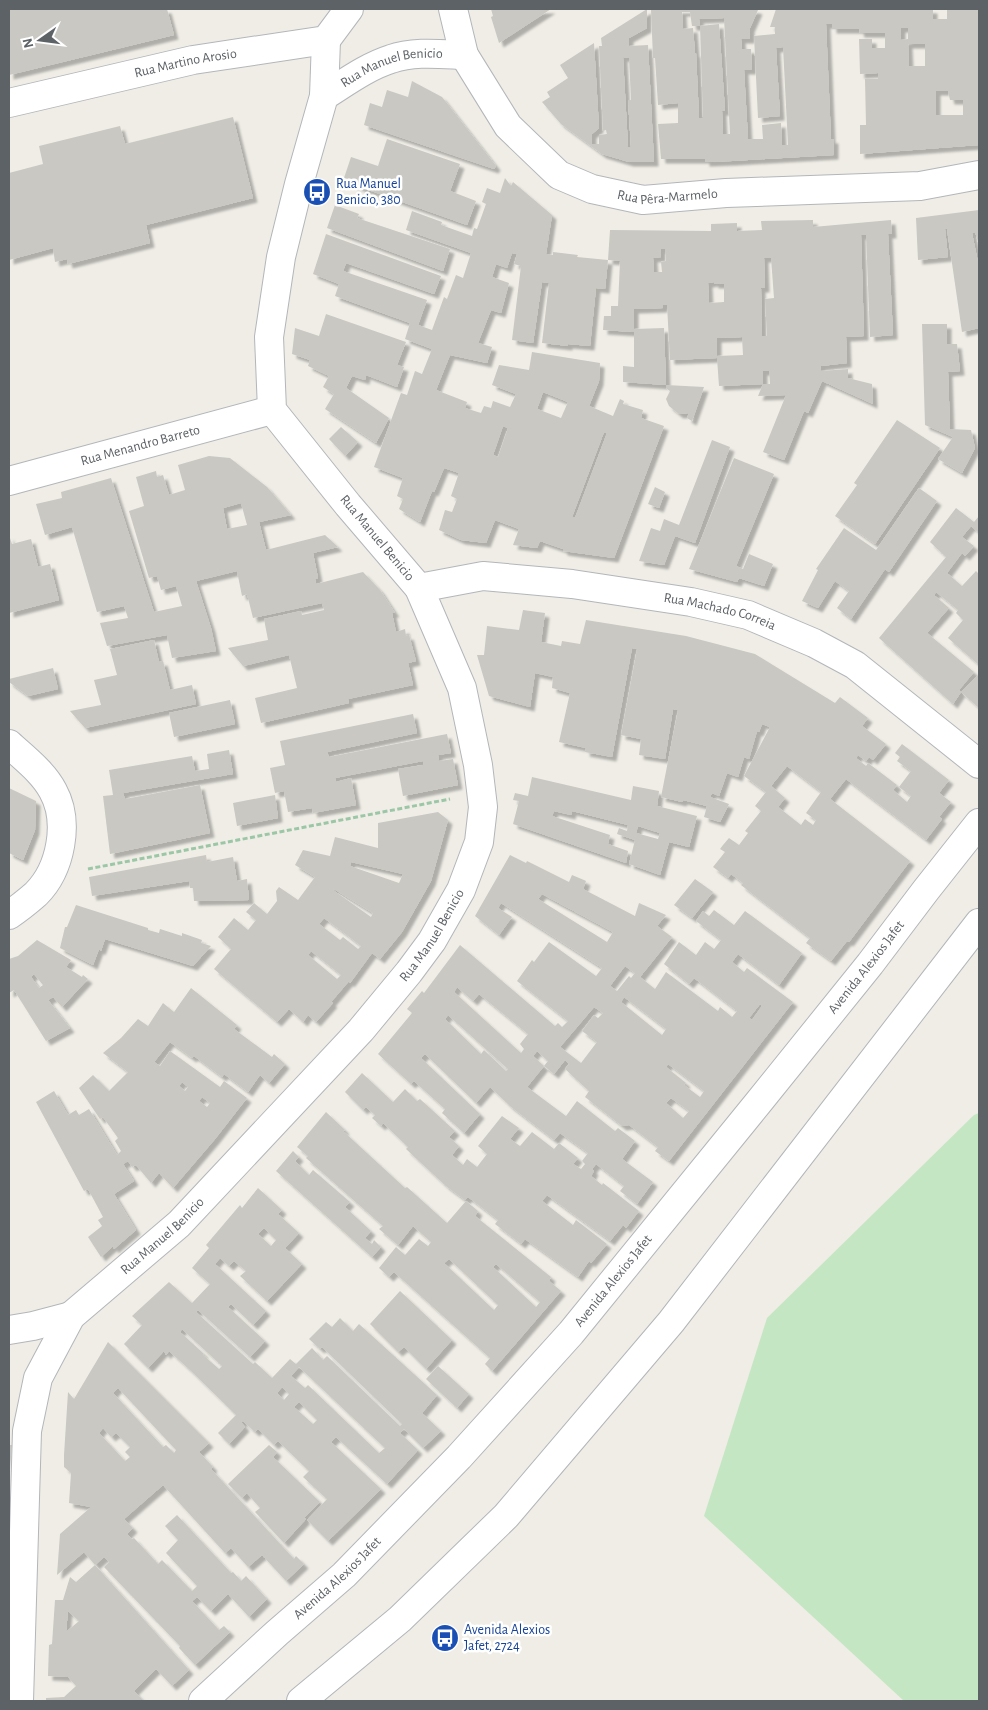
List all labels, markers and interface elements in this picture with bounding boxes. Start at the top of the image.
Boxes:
north arrow [15,15,65,65]
text: N [20,36,36,49]
street label: Rua Martino Arosio [133,46,238,80]
street label: Rua Manuel Benicio [338,47,443,90]
bus stop icon: Rua Manuel Benicio, 380 [302,177,332,207]
place label: Rua Manuel Benicio, 380 [336,177,401,207]
street label: Rua Pêra-Marmelo [616,187,718,207]
street label: Rua Menandro Barreto [79,423,202,468]
street label: Rua Manuel Benicio [337,492,417,584]
street label: Rua Machado Correia [663,591,778,633]
street label: Rua Manuel Benicio [397,887,467,984]
street label: Avenida Alexios Jafet [826,918,907,1017]
street label: Rua Manuel Benicio [118,1195,207,1277]
street label: Avenida Alexios Jafet [572,1232,655,1330]
street label: Avenida Alexios Jafet [291,1534,384,1622]
bus stop icon: Avenida Alexios Jafet, 2724 [430,1623,460,1653]
place label: Avenida Alexios Jafet, 2724 [464,1623,550,1653]

